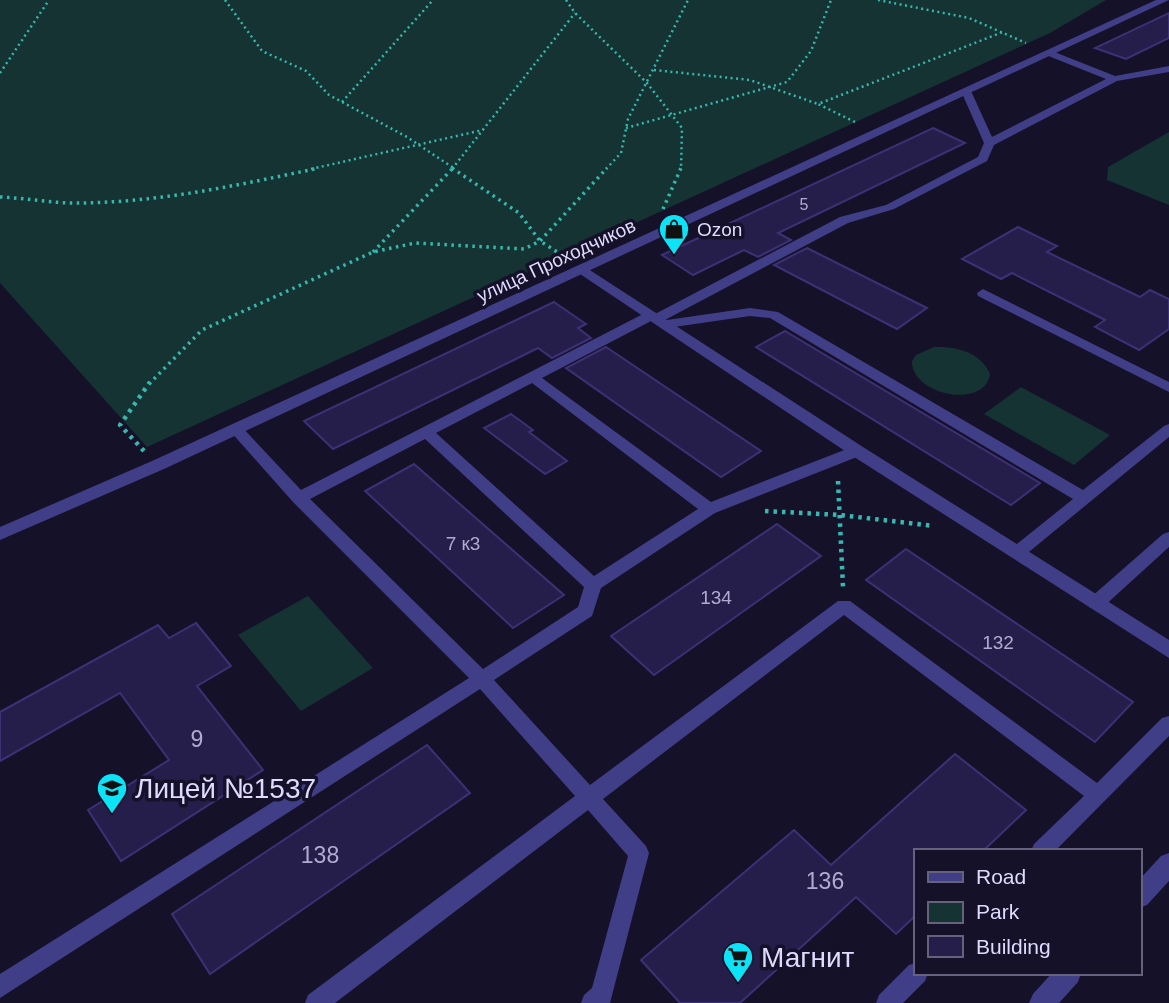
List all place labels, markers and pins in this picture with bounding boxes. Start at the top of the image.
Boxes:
shop icon: Ozon [657,212,691,256]
place label: Ozon [697,219,742,240]
school or university icon: Лицей №1537 [95,771,129,815]
place label: Лицей №1537 [135,773,316,804]
supermarket icon: Магнит [721,940,755,984]
place label: Магнит [761,942,855,973]

